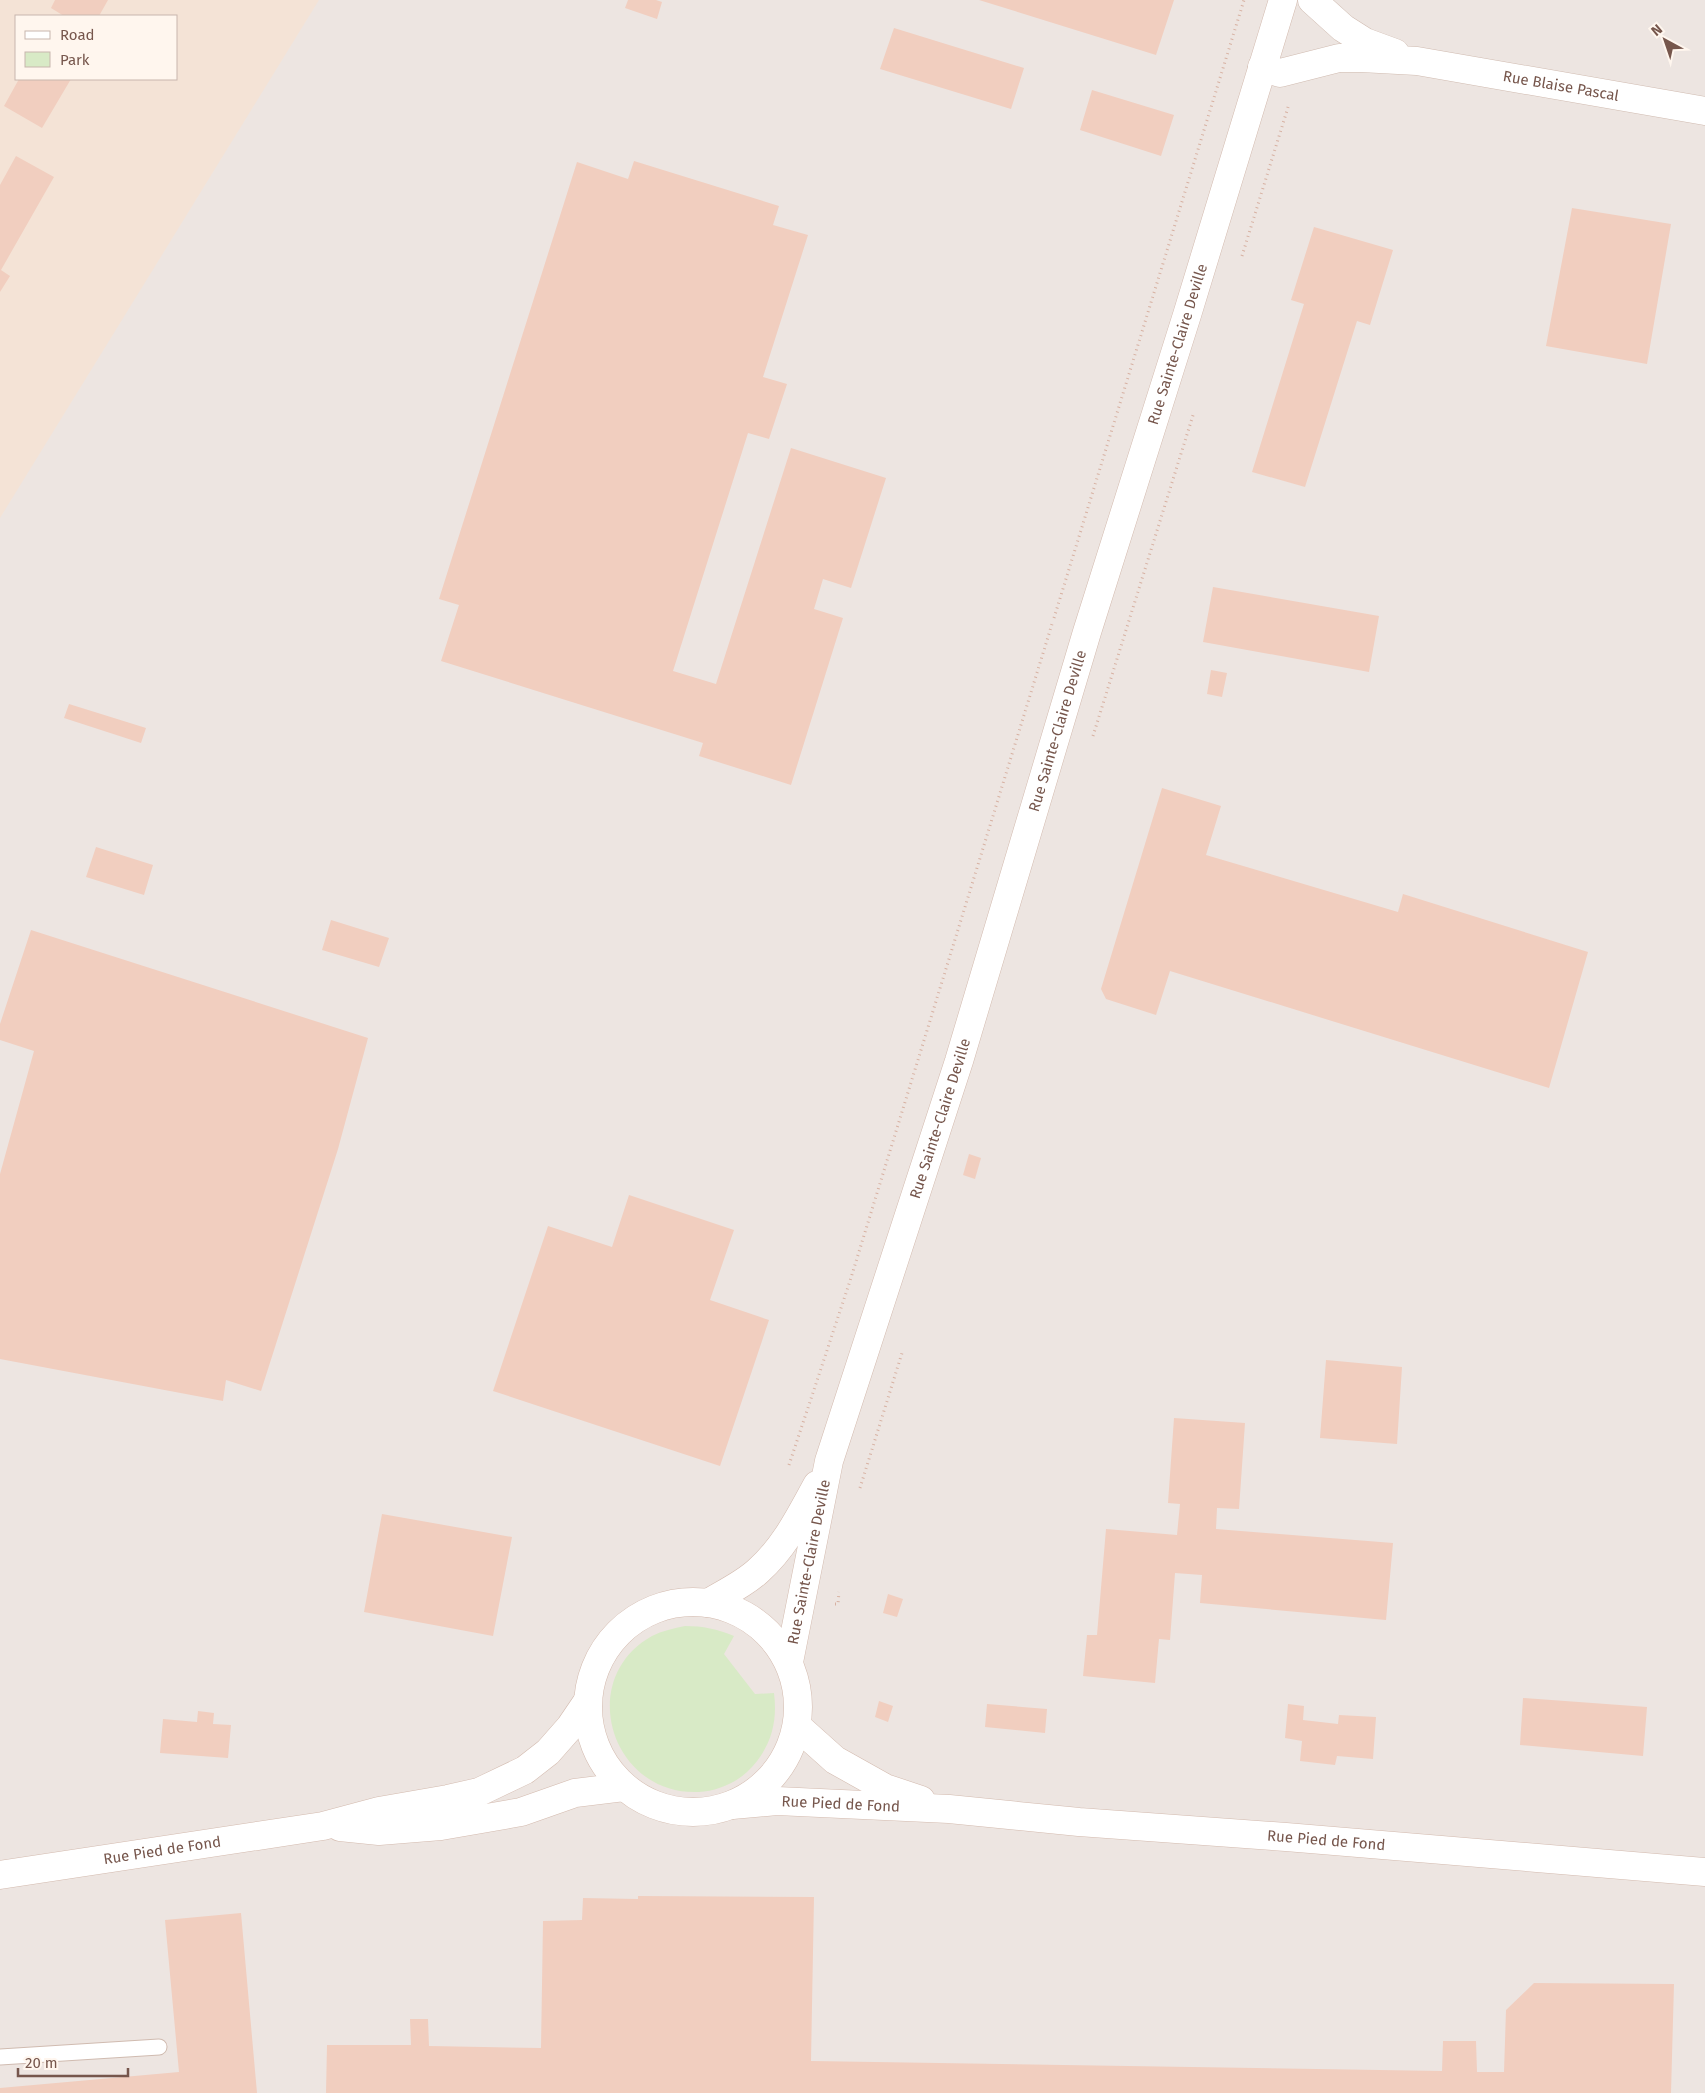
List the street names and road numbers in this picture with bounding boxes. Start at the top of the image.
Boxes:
street label: Rue Blaise Pascal [1502,67,1621,105]
street label: Rue Sainte-Claire Deville [1144,261,1211,427]
street label: Rue Sainte-Claire Deville [1025,648,1090,814]
street label: Rue Sainte-Claire Deville [906,1036,974,1201]
street label: Rue Sainte-Claire Deville [784,1478,834,1646]
street label: Rue Pied de Fond [781,1792,900,1816]
street label: Rue Pied de Fond [1267,1827,1386,1854]
street label: Rue Pied de Fond [102,1833,222,1868]

